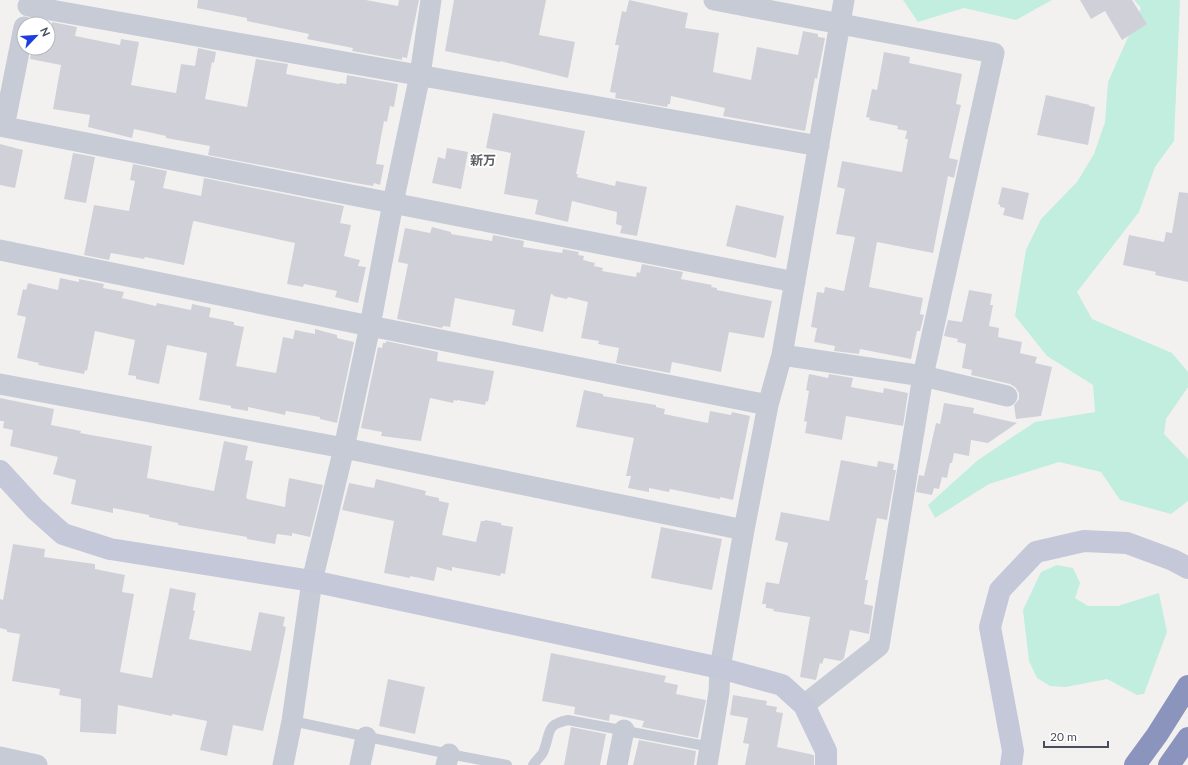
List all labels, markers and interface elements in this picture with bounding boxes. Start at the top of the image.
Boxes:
north arrow [16,16,56,56]
text: N [38,25,53,38]
district label: 新万 [470,152,496,168]
scale bar [1044,723,1108,749]
text: 20 m [1050,729,1077,744]

